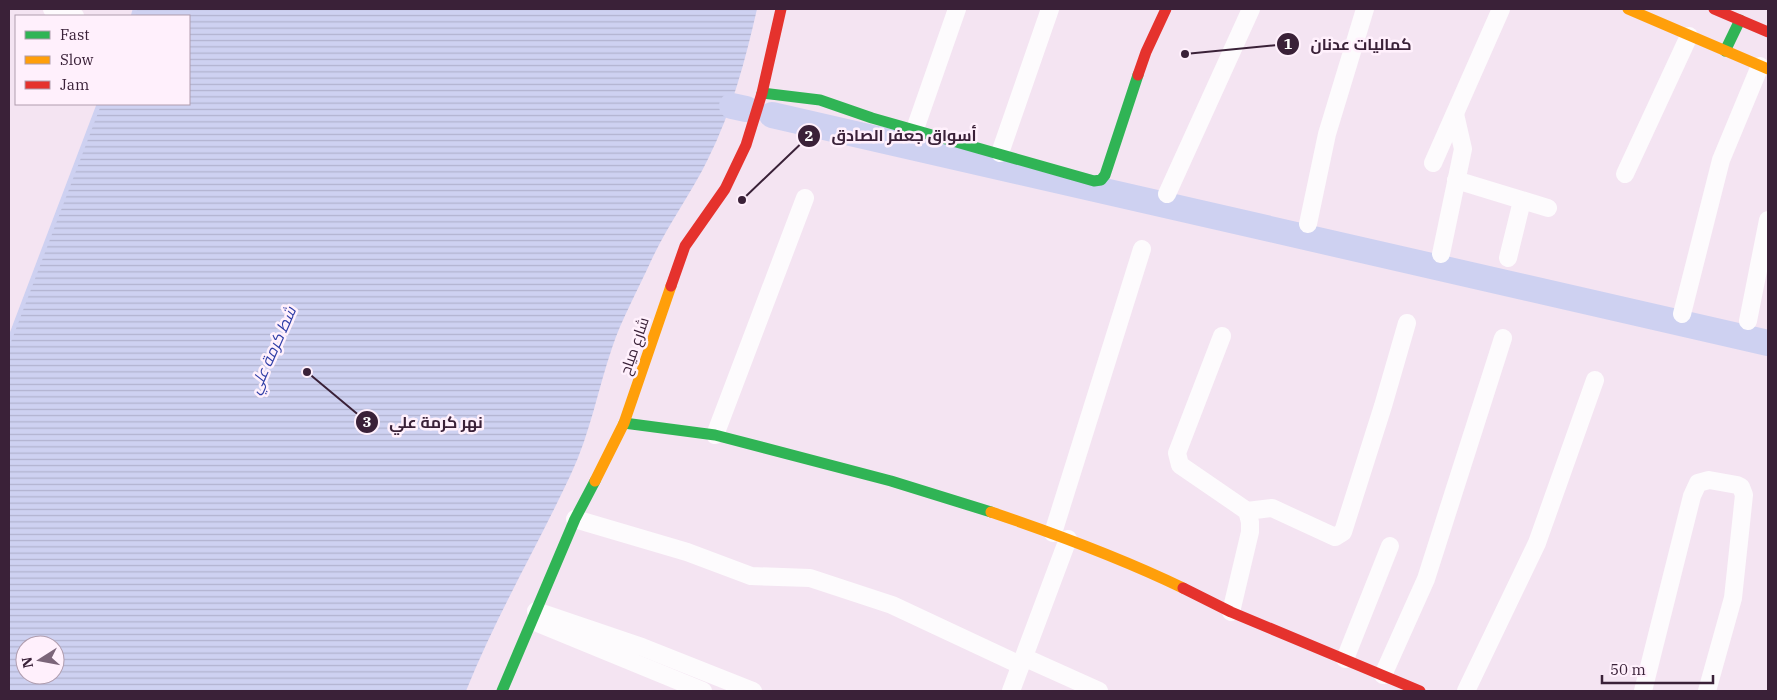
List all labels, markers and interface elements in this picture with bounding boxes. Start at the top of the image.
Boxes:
legend [15,15,190,105]
text: Fast [60,25,90,44]
callout: كماليات عدنان [1276,29,1422,60]
text: 1 [1283,34,1293,53]
text: كماليات عدنان [1310,34,1412,54]
text: Slow [60,50,94,69]
text: Jam [60,75,89,94]
callout: أسواق جعفر الصادق [796,120,986,151]
text: أسواق جعفر الصادق [832,125,976,145]
text: 2 [804,126,814,145]
water label: شط كرمة علي [244,303,303,398]
street label: شارع مياح [615,315,655,378]
callout: نهر كرمة علي [355,407,493,438]
text: 3 [362,412,372,431]
text: نهر كرمة علي [389,412,483,435]
north arrow [15,635,65,685]
scale bar [1602,652,1713,684]
text: N [17,655,37,670]
text: 50 m [1610,660,1646,679]

